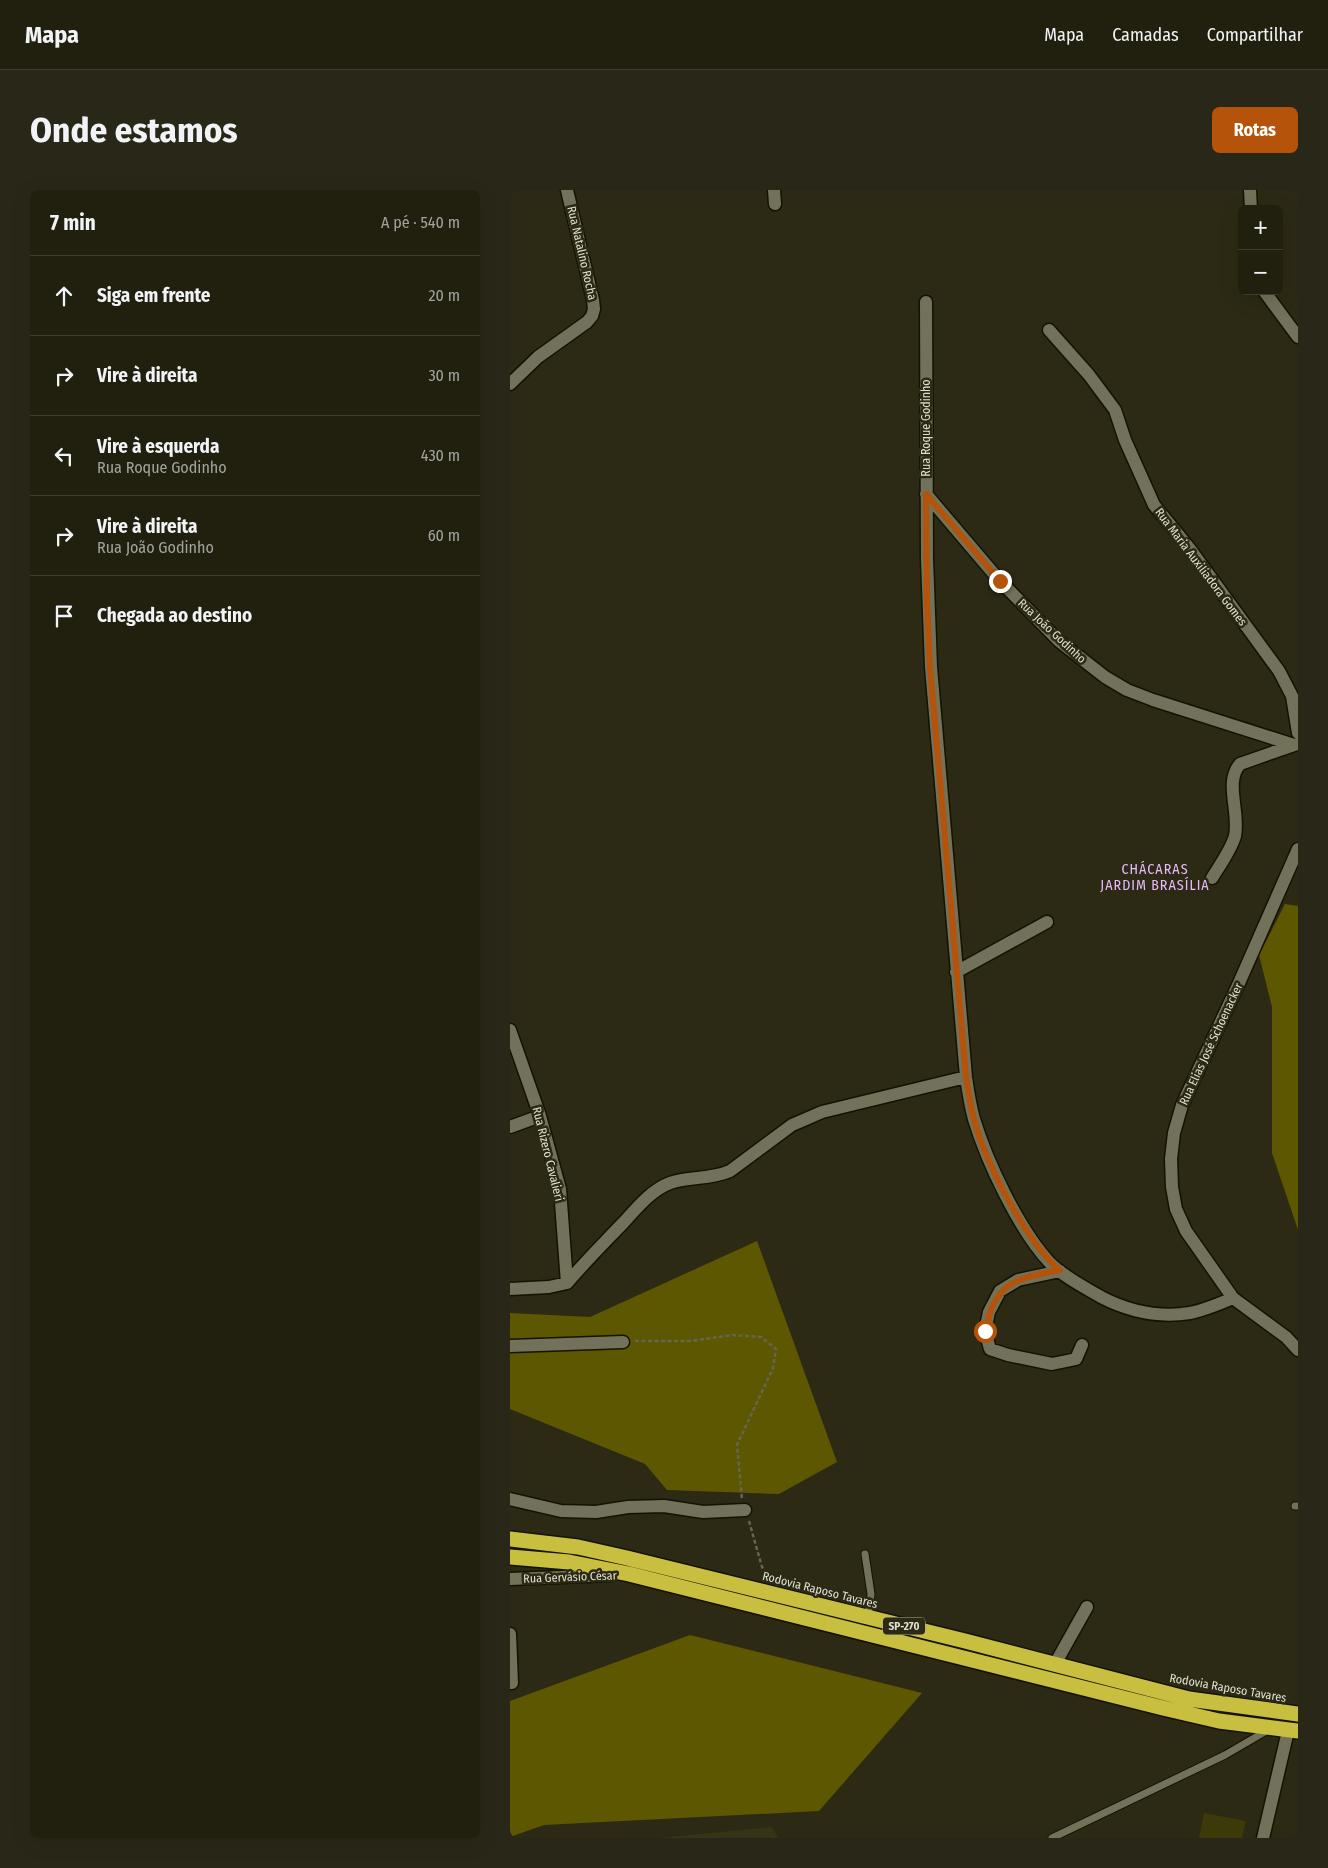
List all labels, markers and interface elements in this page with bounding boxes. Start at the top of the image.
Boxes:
text: Mapa [25,21,79,49]
text: Mapa [1044,24,1084,46]
text: Camadas [1112,24,1179,46]
text: Compartilhar [1207,24,1303,46]
button: Rotas [1212,107,1298,153]
text: Onde estamos [30,109,238,151]
street label: Rua Natalino Rocha [564,205,600,301]
map controls [1238,205,1283,295]
button: + [1238,205,1283,250]
text: 7 min [50,210,96,236]
text: A pé · 540 m [381,213,460,232]
button: − [1238,250,1283,295]
icon: ahead [50,282,78,310]
text: Siga em frente [97,284,211,307]
text: 20 m [429,286,460,305]
icon: right [50,362,78,390]
text: Vire à direita [97,364,198,387]
text: 30 m [428,366,460,385]
street label: Rua Roque Godinho [919,379,933,477]
text: Vire à esquerda [97,435,219,458]
icon: left [50,442,78,470]
text: 430 m [421,446,460,465]
text: Rua Roque Godinho [97,458,227,477]
street label: Rua Maria Auxiliadora Gomes [1152,505,1250,629]
text: Vire à direita [97,515,198,538]
icon: right [50,522,78,550]
text: 60 m [428,526,460,545]
text: Rua João Godinho [97,538,214,557]
route end [989,570,1012,593]
street label: Rua João Godinho [1015,596,1089,666]
icon: arrive [50,602,78,630]
text: Chegada ao destino [97,604,252,627]
district label: CHÁCARAS JARDIM BRASÍLIA [1100,860,1210,894]
street label: Rua Elias José Schoenacker [1177,980,1246,1107]
street label: Rua Rizero Cavalieri [530,1105,566,1203]
route start [974,1320,997,1343]
street label: Rua Gervásio César [523,1568,618,1586]
street label: Rodovia Raposo Tavares [761,1569,879,1611]
road number: SP-270 [883,1618,925,1634]
street label: Rodovia Raposo Tavares [1169,1671,1287,1705]

